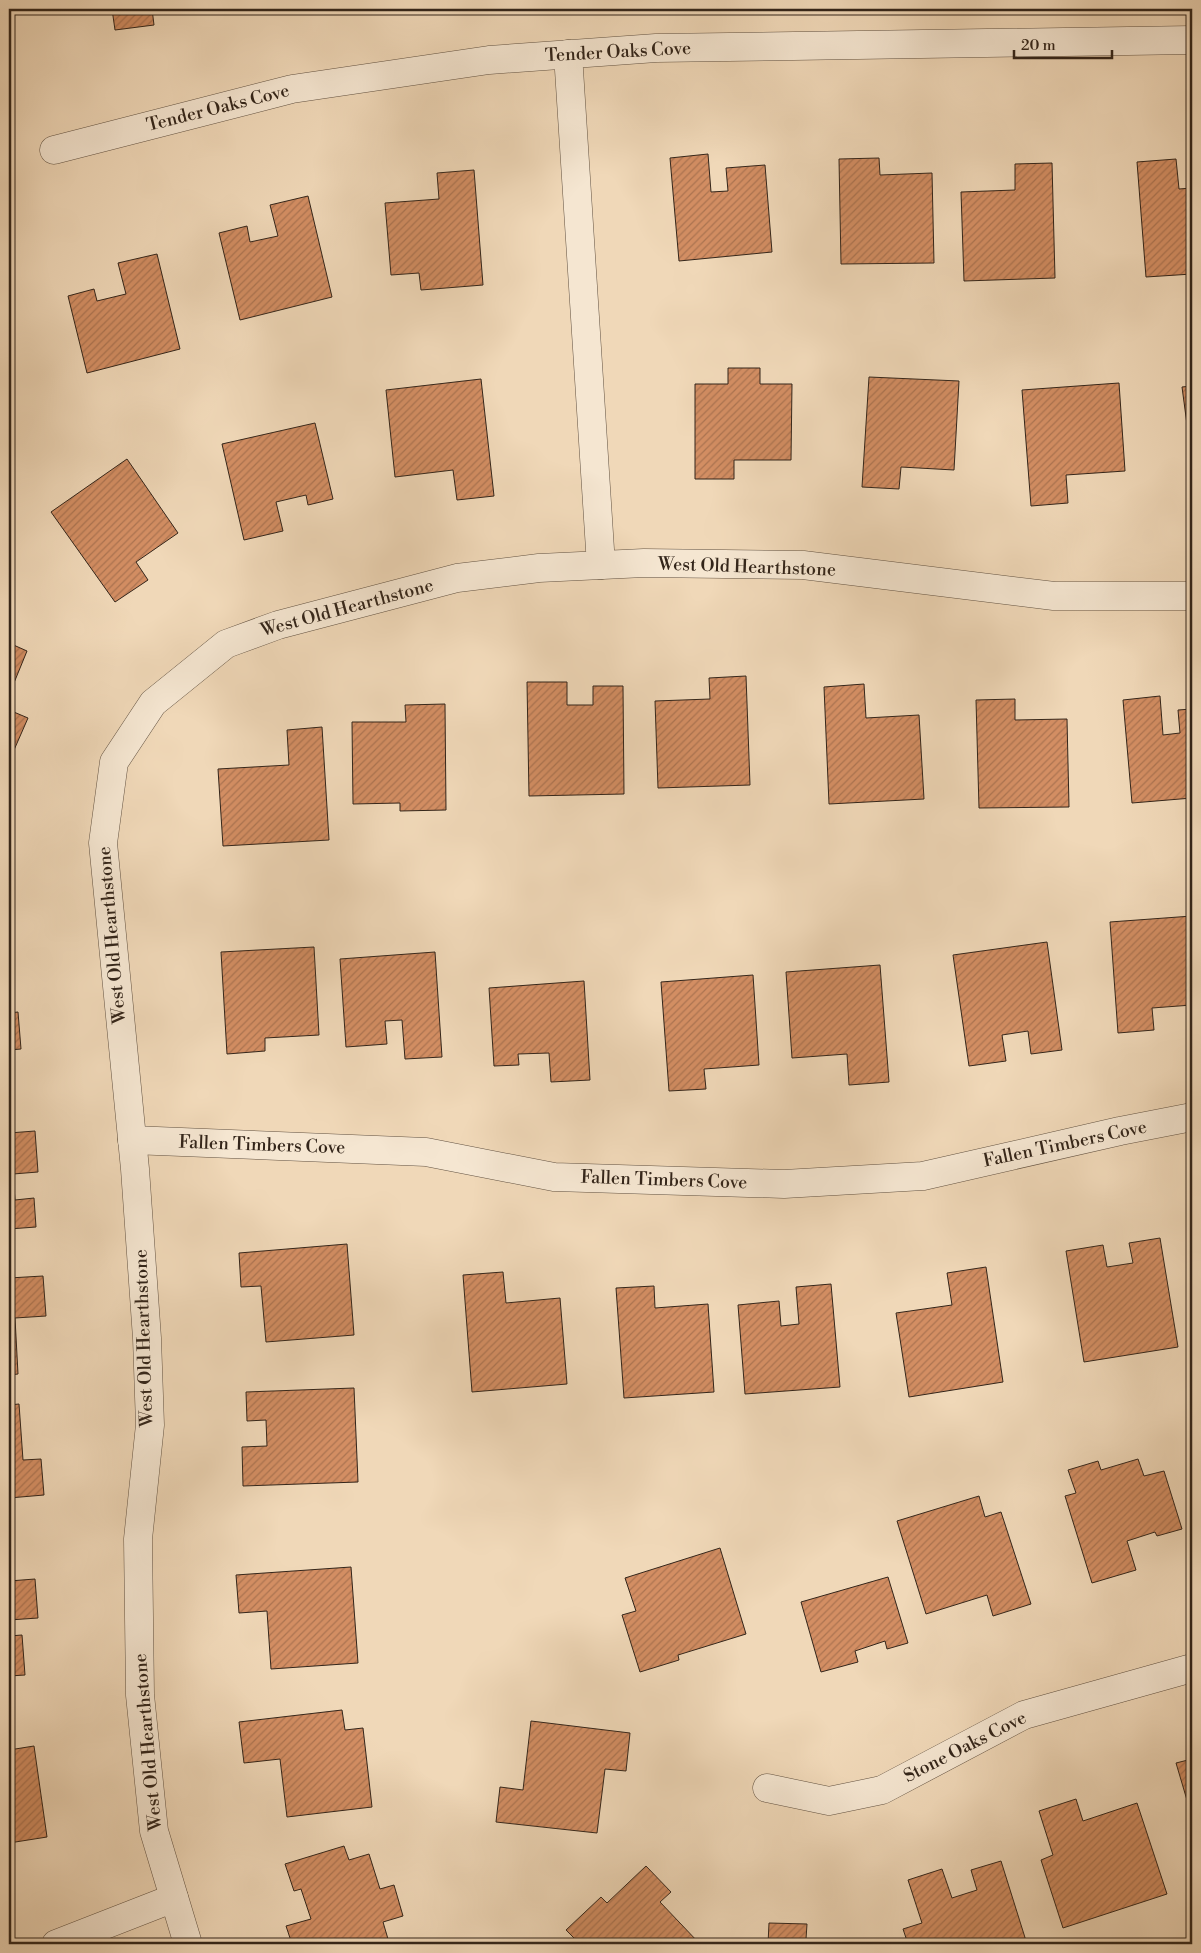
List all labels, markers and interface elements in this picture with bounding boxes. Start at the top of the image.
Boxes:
scale bar [1014,28,1111,60]
text: 20 m [1021,36,1056,55]
street label: Tender Oaks Cove [544,37,692,67]
street label: Tender Oaks Cove [144,79,292,137]
street label: West Old Hearthstone [657,552,836,582]
street label: West Old Hearthstone [257,574,436,642]
street label: West Old Hearthstone [93,845,131,1026]
street label: Fallen Timbers Cove [981,1115,1149,1173]
street label: Fallen Timbers Cove [178,1131,346,1159]
street label: Fallen Timbers Cove [580,1166,748,1194]
street label: West Old Hearthstone [129,1249,159,1428]
street label: West Old Hearthstone [129,1652,167,1833]
street label: Stone Oaks Cove [900,1706,1030,1788]

